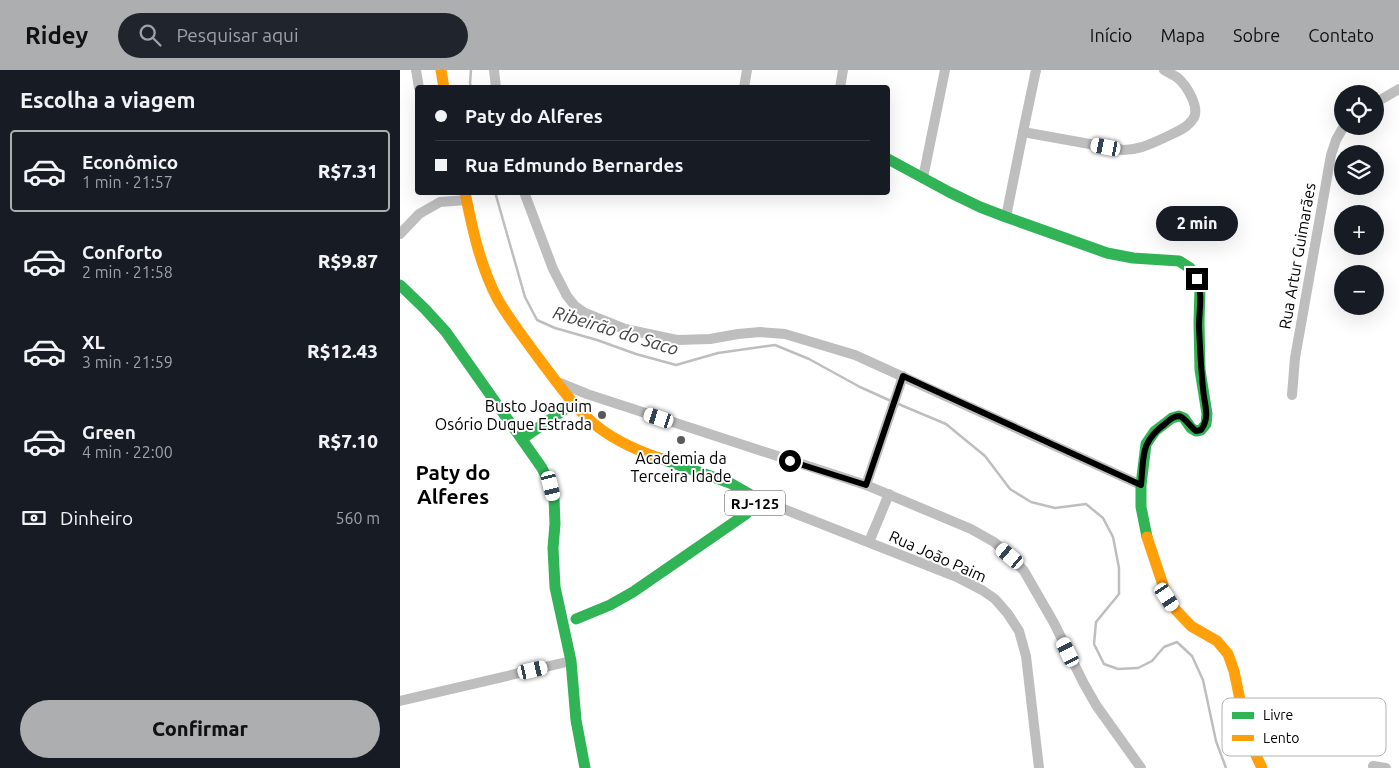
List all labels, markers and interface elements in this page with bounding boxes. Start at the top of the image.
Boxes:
search box [118,13,468,58]
icon: search [136,21,164,49]
text: Ridey [25,22,88,49]
text: Pesquisar aqui [176,24,299,46]
text: Início [1090,25,1132,45]
text: Mapa [1160,25,1205,45]
text: Sobre [1233,25,1280,45]
text: Contato [1308,25,1374,45]
map controls [1334,85,1384,315]
button: locate [1334,85,1384,135]
text: Escolha a viagem [20,87,195,112]
text: Paty do Alferes [465,105,603,127]
car [1089,137,1122,157]
button: layers [1334,145,1384,195]
icon: car [22,149,67,194]
text: Econômico [82,151,178,173]
text: Rua Edmundo Bernardes [465,154,683,176]
text: R$7.31 [318,160,378,182]
text: 1 min · 21:57 [82,173,173,191]
street label: Rua Artur Guimarães [1275,181,1319,331]
button: + [1334,205,1384,255]
callout: 2 min [1156,206,1238,242]
text: 2 min [1177,214,1217,232]
icon: car [22,239,67,284]
text: Conforto [82,241,163,263]
text: R$9.87 [318,250,378,272]
text: 2 min · 21:58 [82,263,173,281]
button: − [1334,265,1384,315]
route end [1186,268,1208,290]
water label: Ribeirão do Saco [551,301,681,359]
icon: car [22,329,67,374]
text: XL [82,331,105,353]
text: R$12.43 [307,340,378,362]
text: 3 min · 21:59 [82,353,173,371]
place label: Busto Joaquim Osório Duque Estrada [435,397,592,433]
car [642,406,675,430]
marker: Busto Joaquim Osório Duque Estrada [596,409,608,421]
icon: car [22,419,67,464]
text: Green [82,421,136,443]
text: R$7.10 [318,430,378,452]
marker: Academia da Terceira Idade [675,434,687,446]
text: 4 min · 22:00 [82,443,173,461]
place label: Academia da Terceira Idade [631,449,731,485]
route start [779,450,801,472]
district label: Paty do Alferes [416,460,490,508]
car [540,470,561,502]
road number: RJ-125 [725,490,785,516]
icon: cash [20,504,48,532]
text: Dinheiro [60,507,133,529]
text: 560 m [335,509,380,527]
street label: Rua João Paim [886,526,990,586]
car [993,541,1026,571]
car [1152,580,1181,614]
car [1054,635,1081,669]
car [516,659,549,681]
legend [1222,698,1386,756]
button: Confirmar [20,700,380,758]
text: Livre [1263,707,1293,723]
text: Lento [1263,730,1300,746]

